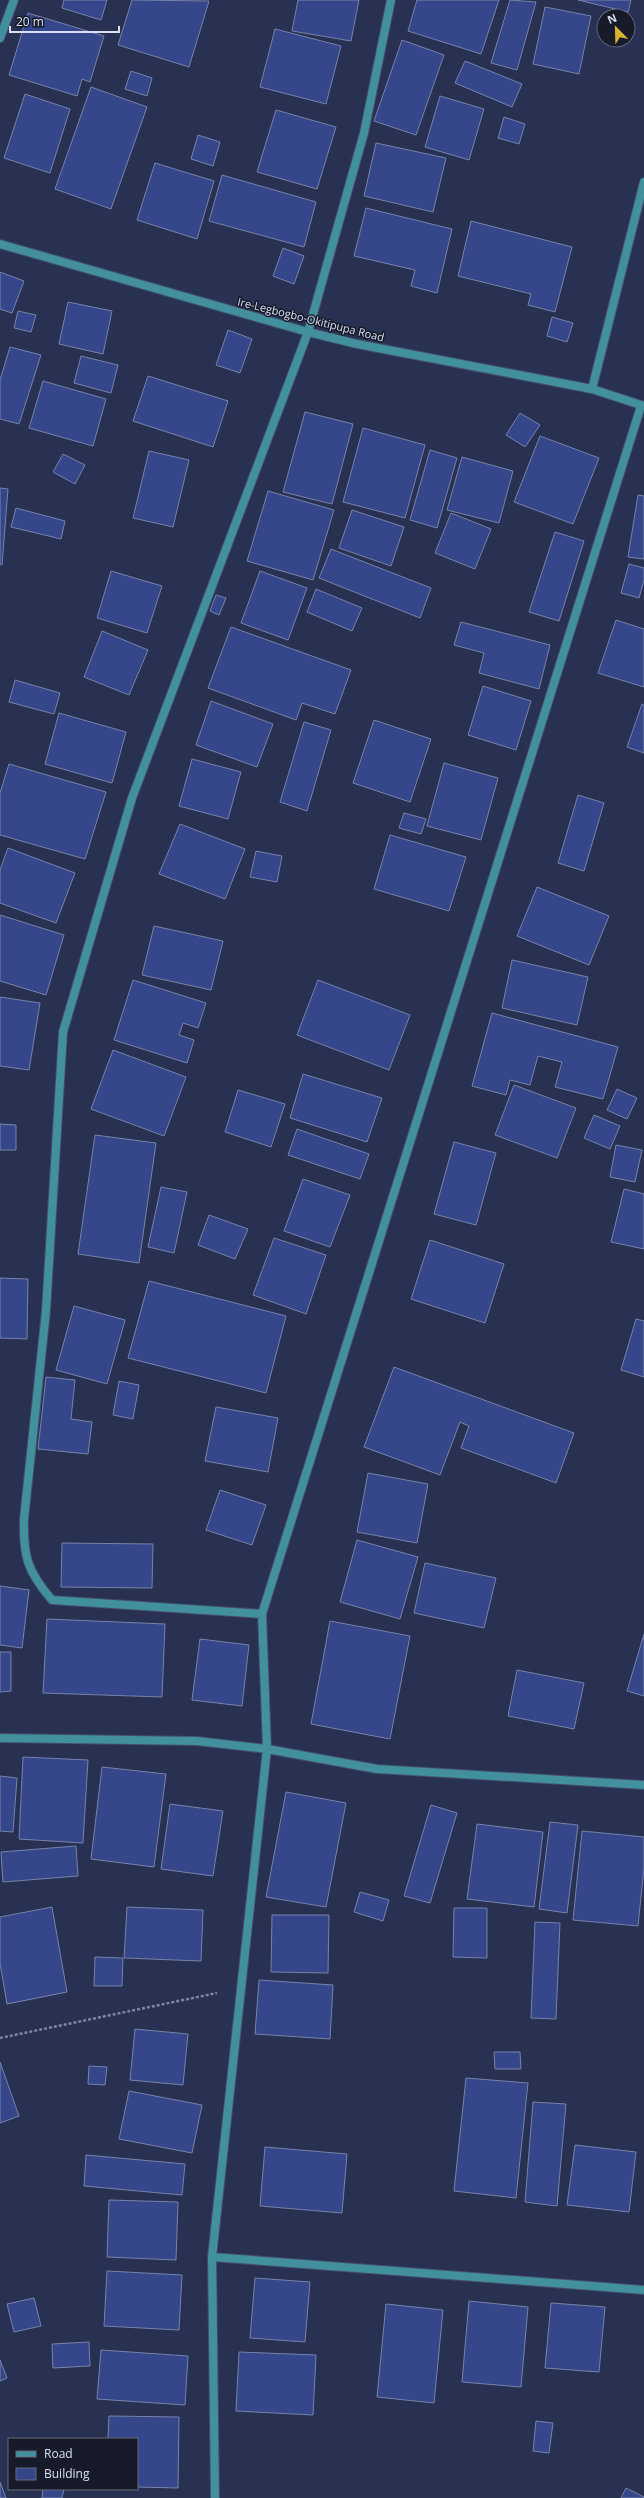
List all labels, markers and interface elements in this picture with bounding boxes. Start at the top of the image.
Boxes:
scale bar [10,8,119,34]
north arrow [596,8,636,48]
text: N [605,10,619,27]
text: 20 m [16,13,44,30]
street label: Ire-Legbogbo-Okitipupa Road [236,294,386,344]
legend [8,2438,138,2490]
text: Road [44,2445,73,2462]
text: Building [44,2465,90,2482]

